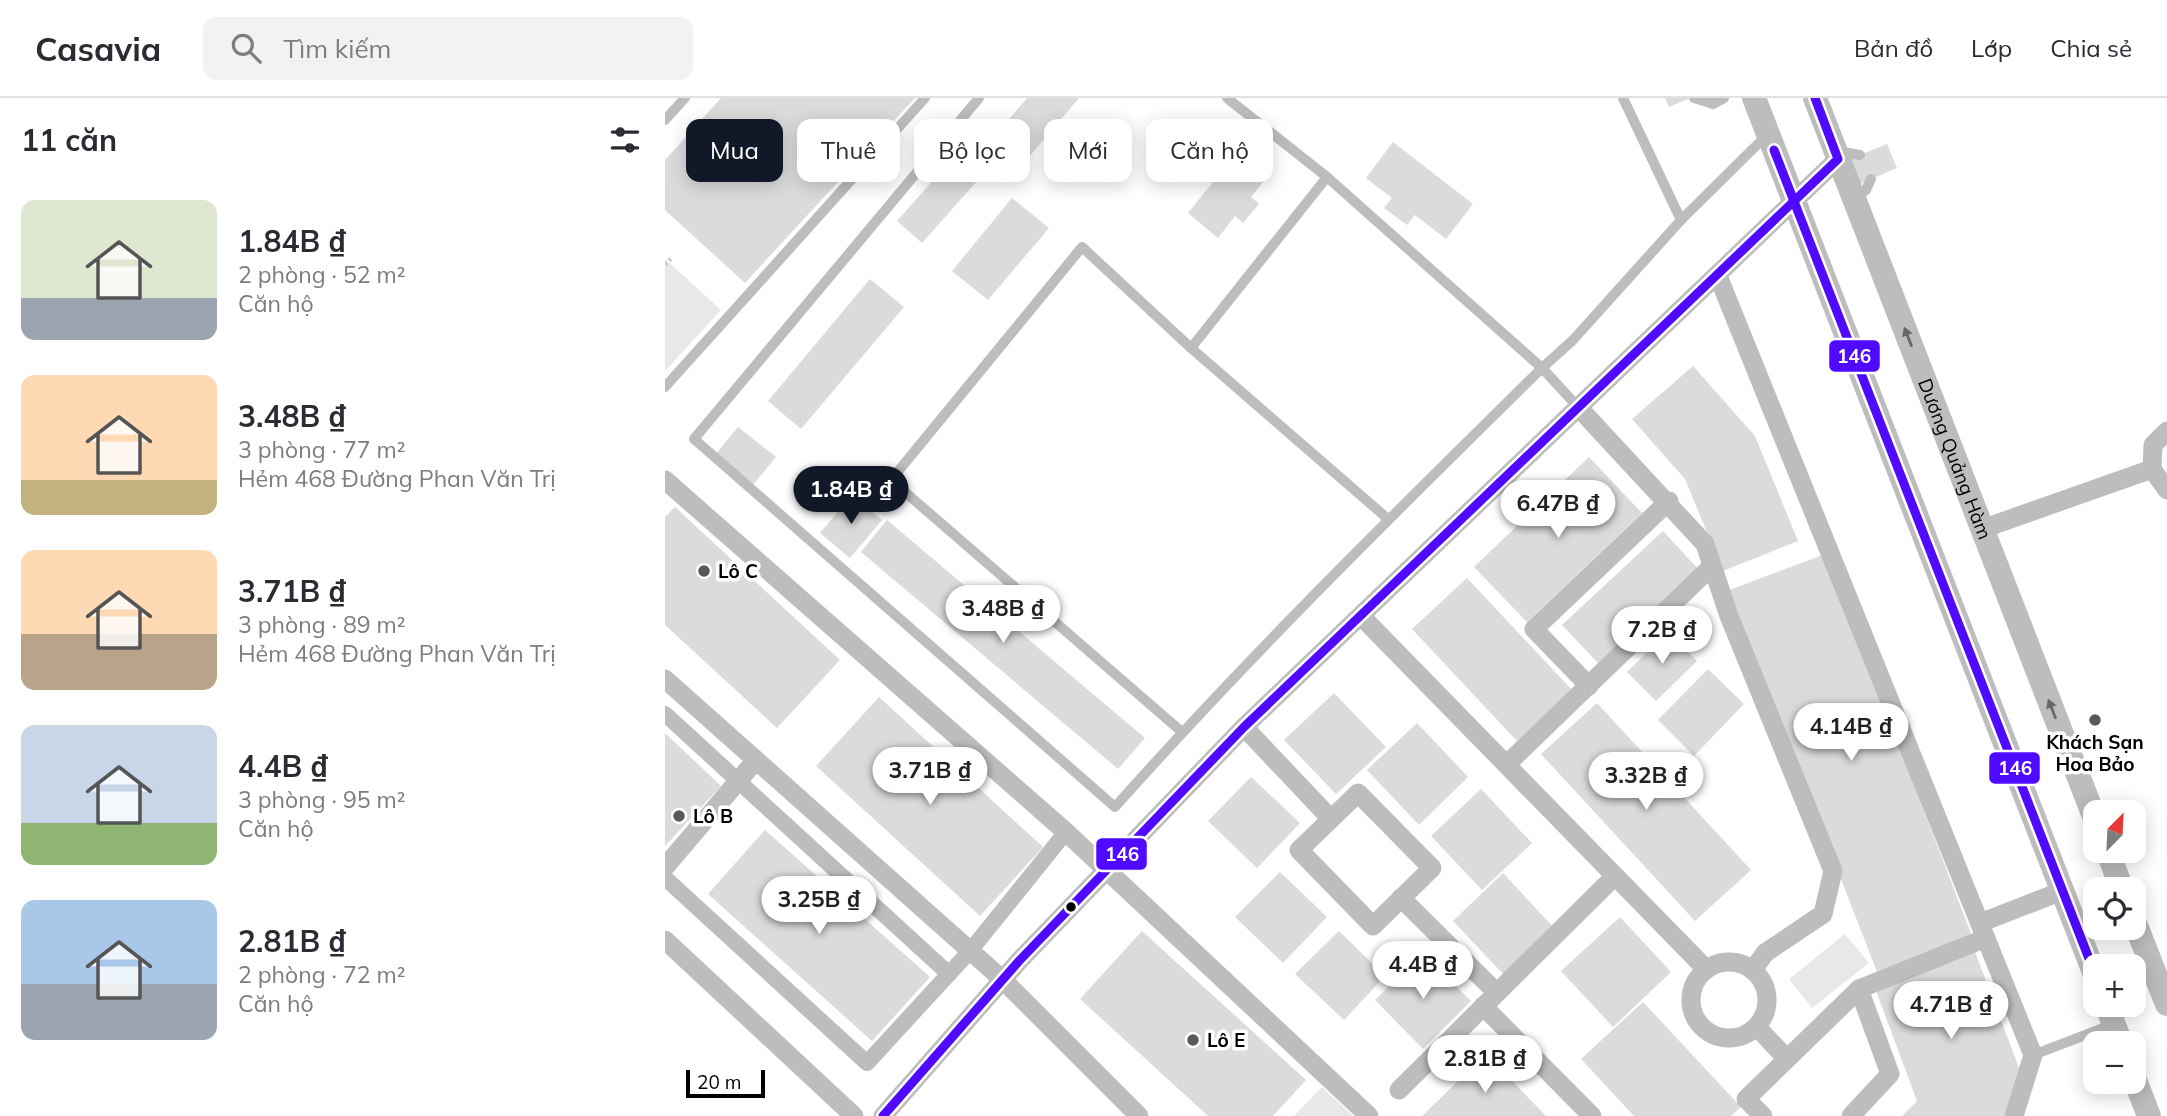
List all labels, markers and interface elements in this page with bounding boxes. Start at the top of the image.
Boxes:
search box [203,17,693,80]
text: Casavia [35,28,161,69]
icon: search [227,29,265,67]
text: Tìm kiếm [283,32,391,65]
text: Bản đồ [1854,33,1933,63]
text: Lớp [1971,33,2012,63]
text: Chia sẻ [2050,33,2132,63]
chip: Mua [686,119,783,182]
chip: Thuê [797,119,900,182]
chip: Bộ lọc [914,119,1030,182]
chip: Mới [1044,119,1132,182]
chip: Căn hộ [1146,119,1273,182]
text: 11 căn [21,121,117,159]
icon: filters [606,121,644,159]
text: 1.84B ₫ [238,222,346,260]
icon: home [77,228,161,312]
text: 2 phòng · 52 m² [238,260,405,289]
text: Căn hộ [238,289,314,318]
one-way arrow [1902,327,1913,348]
line badge: 146 [1828,339,1881,373]
text: 146 [1837,344,1871,368]
street label: Dương Quảng Hàm [1913,375,1997,543]
text: 3.48B ₫ [238,397,346,435]
icon: home [77,403,161,487]
text: 3 phòng · 77 m² [238,435,405,464]
text: Hẻm 468 Đường Phan Văn Trị [238,464,556,493]
pin: 1.84B ₫ [786,466,916,526]
text: 1.84B ₫ [809,474,893,503]
pin: 6.47B ₫ [1493,480,1623,540]
text: 6.47B ₫ [1516,488,1600,517]
place label: Lô C [718,559,758,583]
marker: Lô C [696,563,712,579]
text: 3.71B ₫ [238,572,346,610]
icon: home [77,578,161,662]
pin: 3.48B ₫ [938,586,1068,645]
text: 3.48B ₫ [961,593,1045,622]
pin: 7.2B ₫ [1605,606,1719,666]
text: 3 phòng · 89 m² [238,610,405,639]
text: 7.2B ₫ [1627,614,1697,643]
text: Hẻm 468 Đường Phan Văn Trị [238,639,556,668]
one-way arrow [2047,699,2058,720]
pin: 4.14B ₫ [1786,704,1916,763]
text: 4.14B ₫ [1809,711,1893,740]
marker: Khách Sạn Hoa Bảo [2087,712,2103,728]
place label: Khách Sạn Hoa Bảo [2046,730,2144,776]
text: 4.4B ₫ [238,747,328,785]
pin: 3.71B ₫ [865,748,995,807]
line badge: 146 [1988,751,2041,785]
pin: 3.32B ₫ [1581,752,1711,812]
icon: home [77,753,161,837]
text: 3.71B ₫ [888,755,972,784]
text: 146 [1998,756,2032,780]
text: 3.32B ₫ [1604,760,1688,789]
text: 3 phòng · 95 m² [238,785,405,814]
north arrow [2083,800,2145,863]
map controls [2083,800,2146,1094]
place label: Lô B [693,804,733,828]
marker: Lô B [671,808,687,824]
text: Căn hộ [238,814,314,843]
line badge: 146 [1095,837,1148,871]
text: 146 [1105,842,1139,866]
pin: 3.25B ₫ [754,876,884,936]
button: locate [2083,877,2146,940]
text: 3.25B ₫ [777,884,861,913]
unlabelled marker [1064,900,1078,914]
text: 2.81B ₫ [238,922,346,960]
icon: home [77,928,161,1012]
pin: 4.4B ₫ [1366,942,1480,1001]
text: 4.4B ₫ [1388,949,1458,978]
button: + [2083,954,2146,1017]
text: 2 phòng · 72 m² [238,960,405,989]
pin: 4.71B ₫ [1886,982,2016,1041]
text: Căn hộ [238,989,314,1018]
text: 4.71B ₫ [1909,989,1993,1018]
place label: Lô E [1207,1028,1245,1052]
button: − [2083,1031,2146,1094]
marker: Lô E [1185,1032,1201,1048]
pin: 2.81B ₫ [1420,1035,1550,1095]
text: 2.81B ₫ [1443,1043,1527,1072]
scale bar [686,1067,765,1099]
text: 20 m [697,1070,741,1094]

